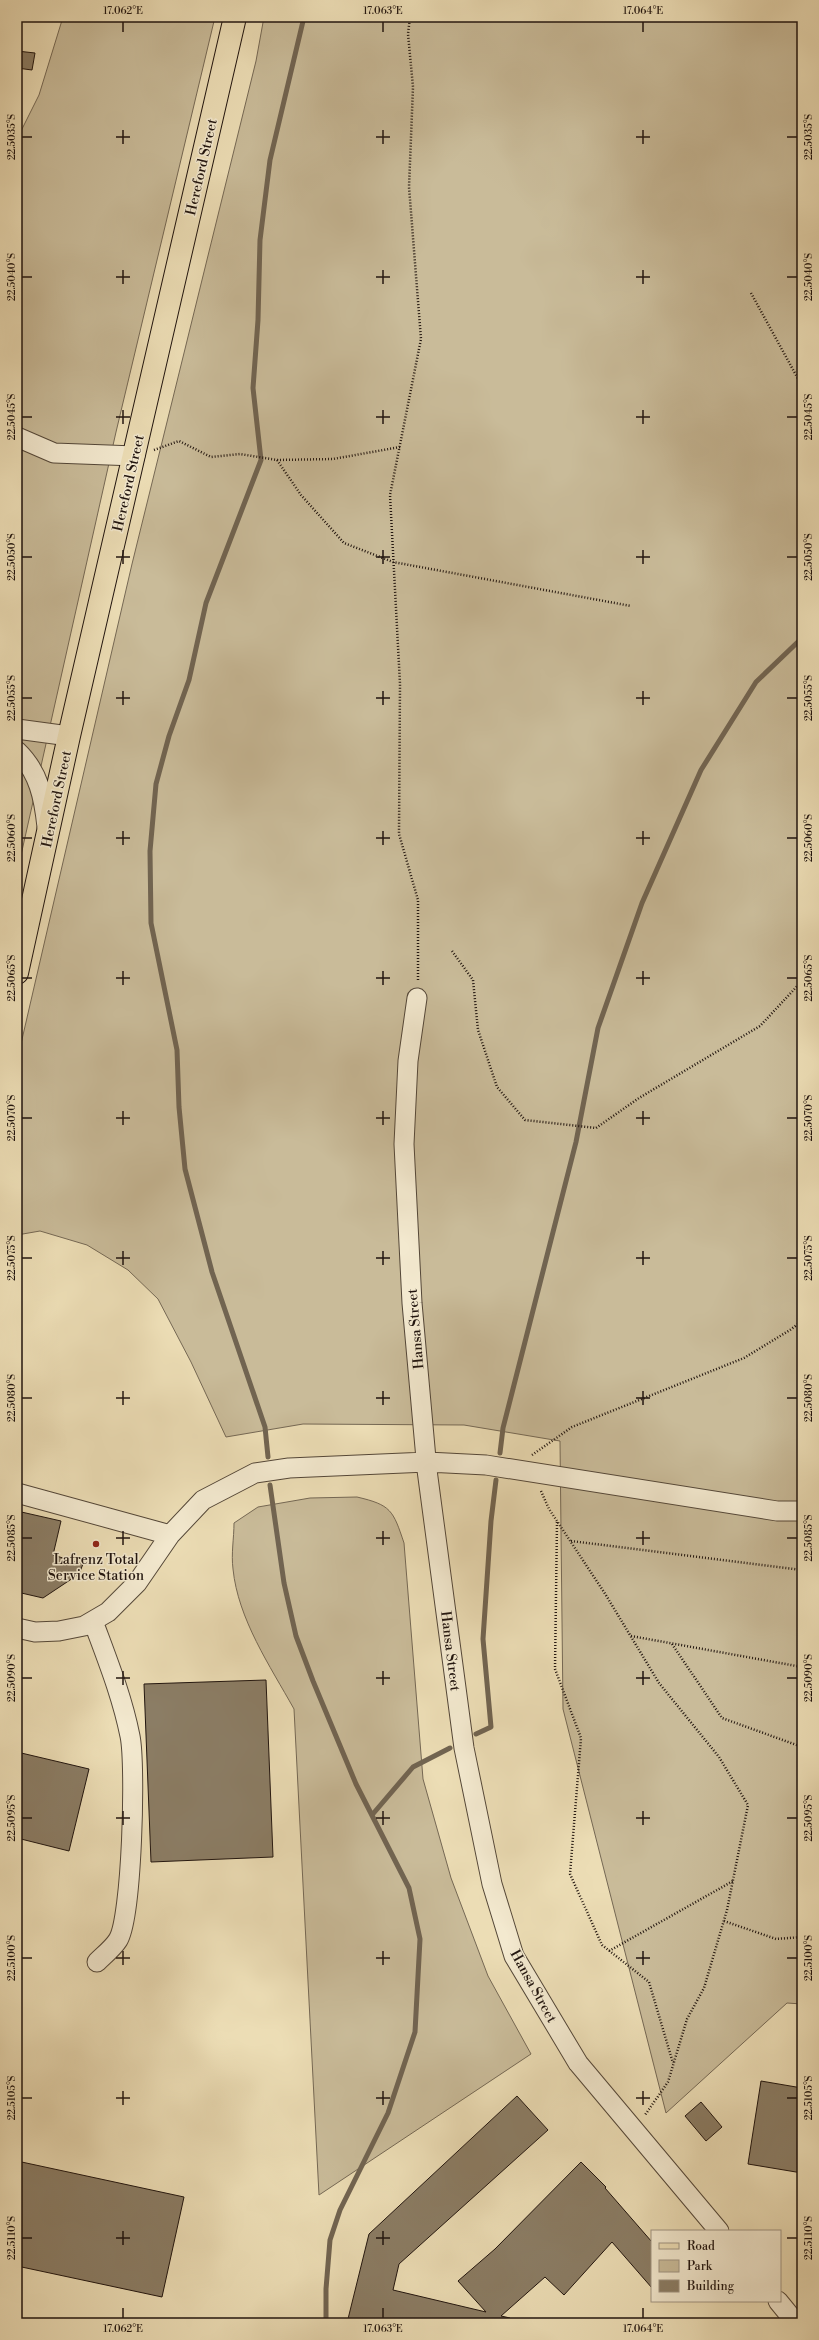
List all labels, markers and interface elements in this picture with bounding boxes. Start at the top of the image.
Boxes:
text: 17.062°E [103,5,143,17]
text: 17.063°E [363,5,403,17]
text: 17.064°E [623,5,663,17]
text: 22.5035°S [6,114,18,160]
text: 22.5035°S [803,114,815,160]
street label: Hereford Street [182,117,222,217]
text: 22.5040°S [6,253,18,301]
text: 22.5040°S [803,253,815,301]
text: 22.5045°S [6,393,18,440]
text: 22.5045°S [803,393,815,440]
street label: Hereford Street [109,433,149,533]
text: 22.5050°S [6,533,18,581]
text: 22.5050°S [803,533,815,581]
text: 22.5055°S [6,675,18,721]
text: 22.5055°S [803,675,815,721]
street label: Hereford Street [38,749,76,849]
text: 22.5060°S [6,814,18,862]
text: 22.5060°S [803,814,815,862]
text: 22.5065°S [6,954,18,1001]
text: 22.5065°S [803,954,815,1001]
text: 22.5070°S [6,1095,18,1141]
text: 22.5070°S [803,1095,815,1141]
text: 22.5075°S [6,1235,18,1281]
text: 22.5075°S [803,1235,815,1281]
street label: Hansa Street [404,1288,428,1370]
text: 22.5080°S [6,1374,18,1422]
text: 22.5080°S [803,1374,815,1422]
text: 22.5085°S [6,1514,18,1561]
text: 22.5085°S [803,1514,815,1561]
marker: Lafrenz Total Service Station [91,1539,101,1549]
place label: Lafrenz Total Service Station [48,1551,145,1585]
street label: Hansa Street [436,1610,464,1692]
text: 22.5090°S [6,1654,18,1702]
text: 22.5090°S [803,1654,815,1702]
text: 22.5095°S [6,1794,18,1841]
text: 22.5095°S [803,1794,815,1841]
text: 22.5100°S [6,1935,18,1981]
text: 22.5100°S [803,1935,815,1981]
street label: Hansa Street [506,1947,561,2026]
text: 22.5105°S [6,2075,18,2120]
text: 22.5105°S [803,2075,815,2120]
text: 22.5110°S [6,2216,18,2260]
text: 22.5110°S [803,2216,815,2260]
legend [651,2230,781,2302]
text: Road [687,2239,715,2254]
text: Park [687,2259,713,2274]
text: Building [686,2279,735,2294]
text: 17.062°E [103,2323,143,2335]
text: 17.063°E [363,2323,403,2335]
text: 17.064°E [623,2323,663,2335]

